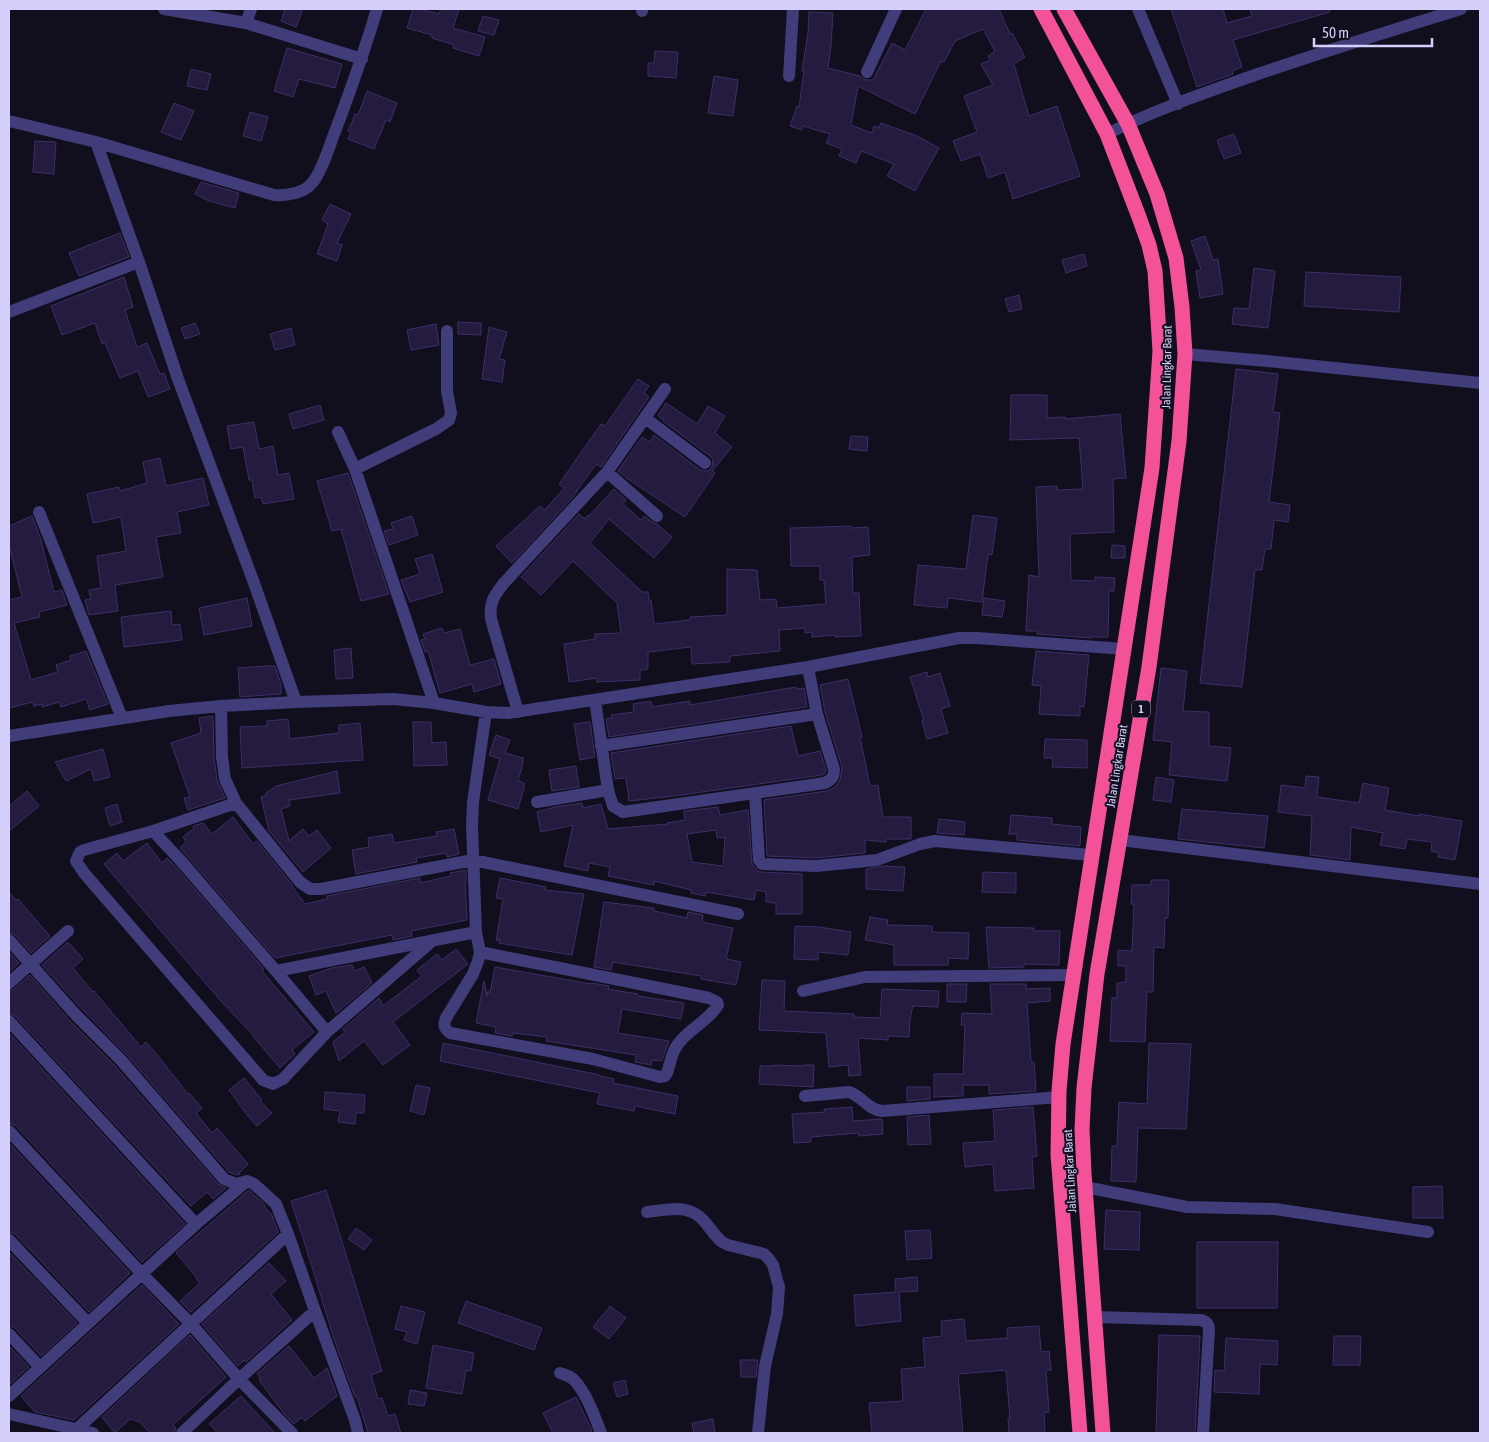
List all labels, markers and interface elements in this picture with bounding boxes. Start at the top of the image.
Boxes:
scale bar [1314,15,1432,47]
text: 50 m [1322,24,1349,41]
street label: Jalan Lingkar Barat [1159,325,1175,409]
road number: 1 [1132,701,1150,718]
street label: Jalan Lingkar Barat [1104,723,1131,808]
street label: Jalan Lingkar Barat [1061,1128,1079,1213]

